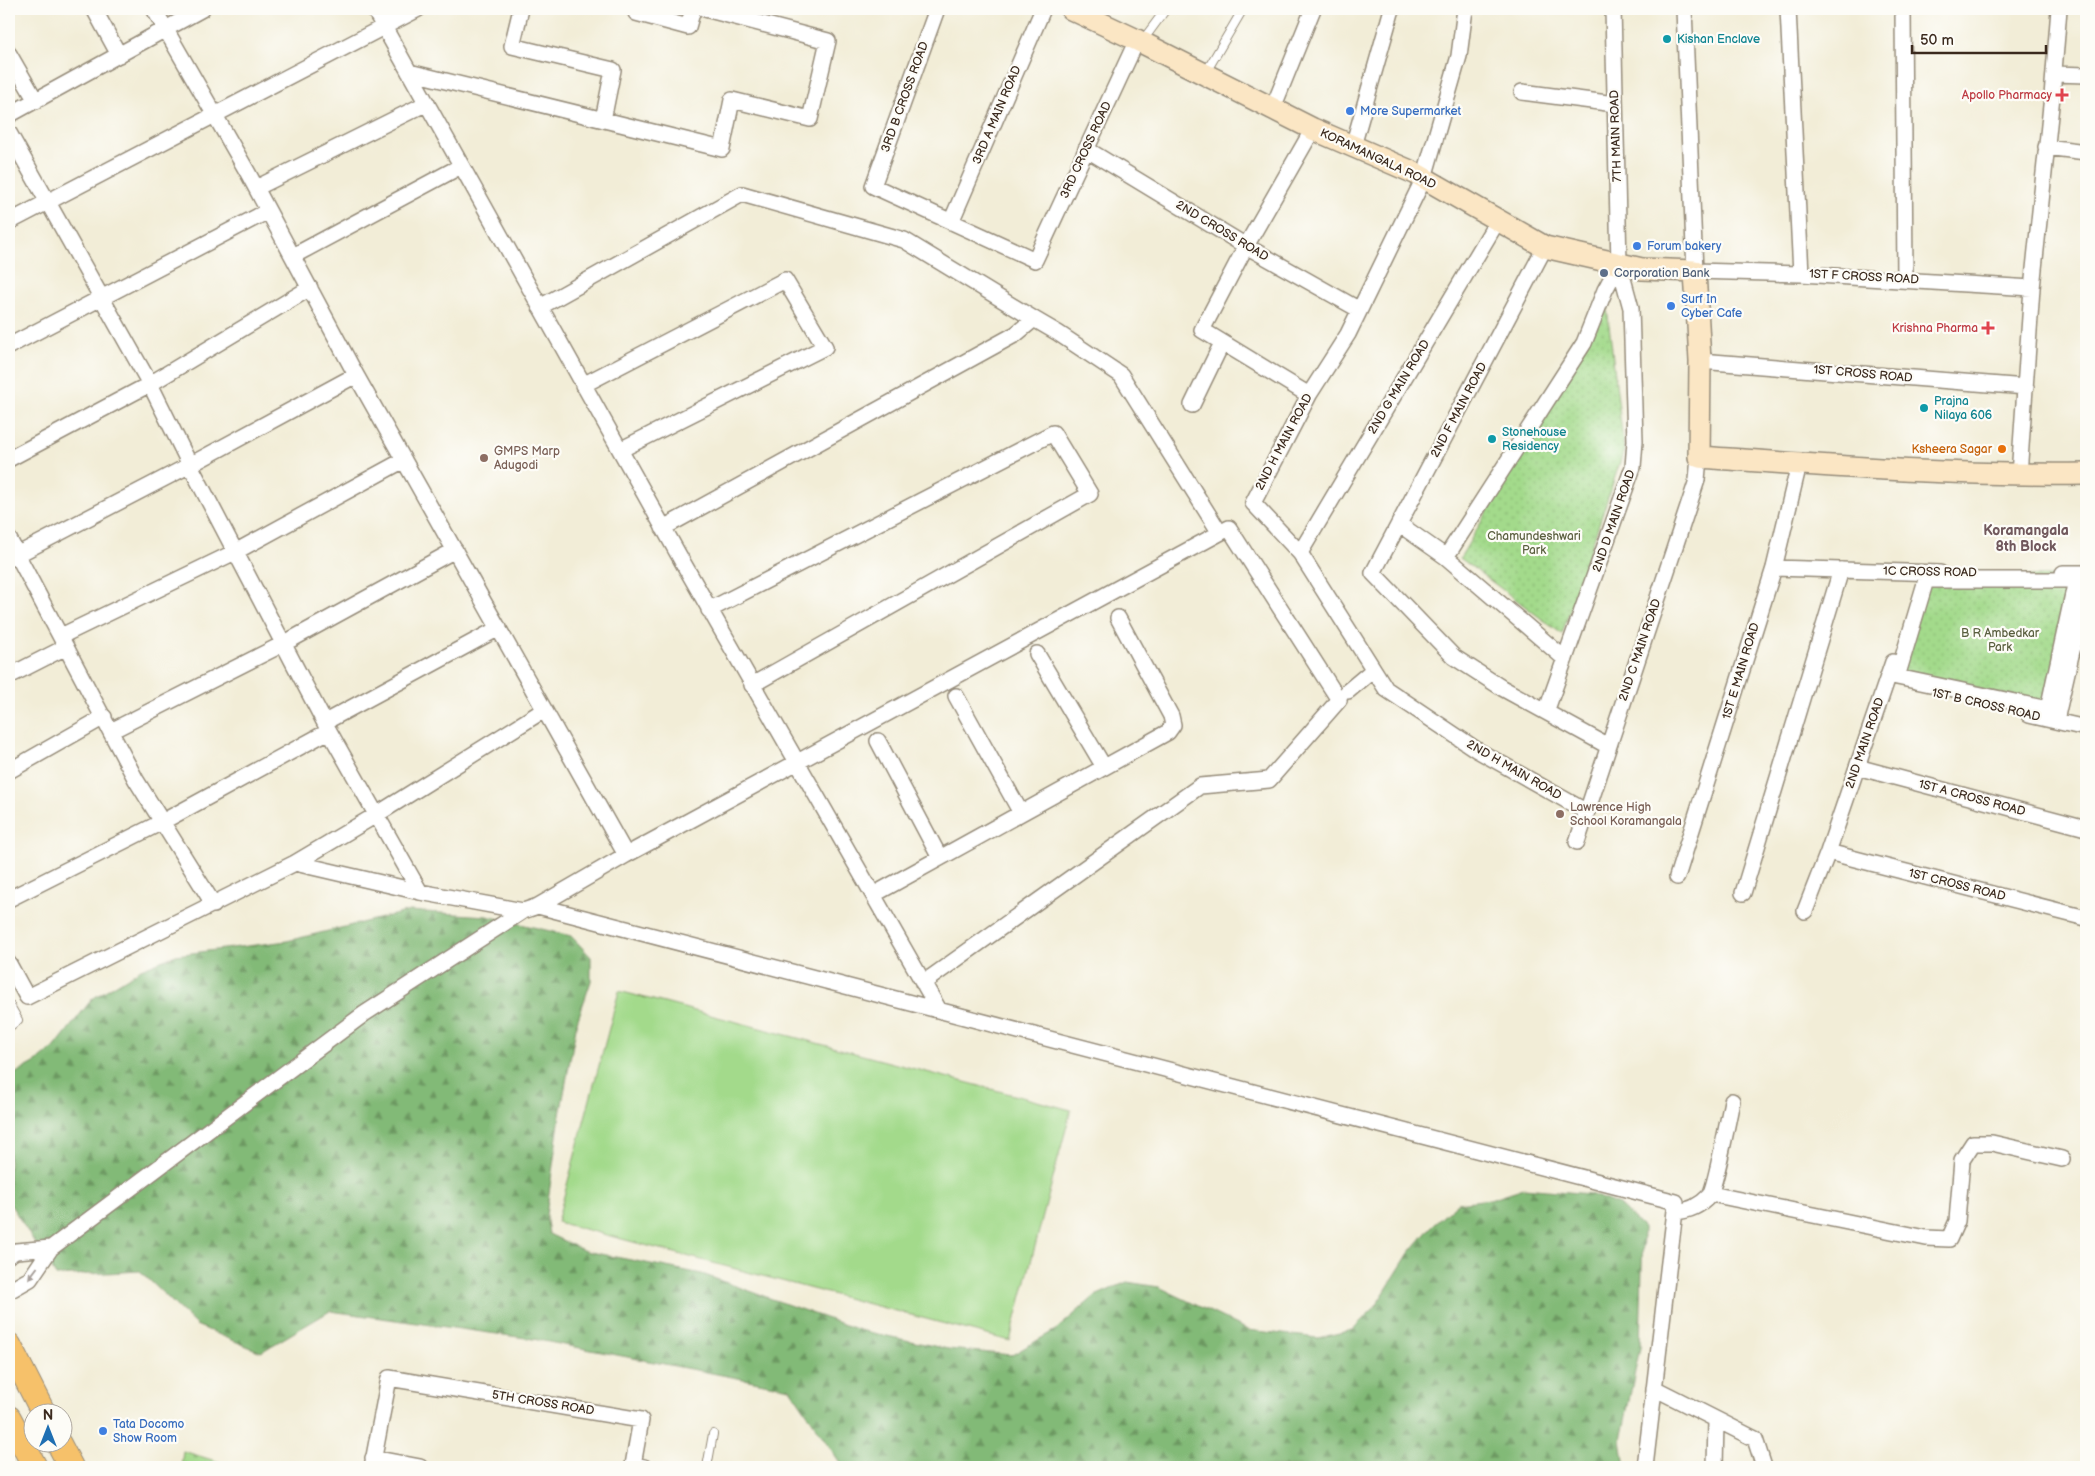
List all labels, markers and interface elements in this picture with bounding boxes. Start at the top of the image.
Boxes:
scale bar [1912,22,2046,54]
text: 50 m [1920,31,1954,50]
place label: Kishan Enclave [1677,32,1760,47]
marker: Kishan Enclave [1661,33,1673,45]
street label: 3RD B CROSS ROAD [878,39,932,154]
street label: 3RD A MAIN ROAD [969,63,1025,167]
place label: Apollo Pharmacy [1962,88,2053,103]
street label: 7TH MAIN ROAD [1607,89,1625,182]
marker: Apollo Pharmacy [2056,89,2068,101]
street label: 3RD CROSS ROAD [1057,99,1115,201]
place label: More Supermarket [1360,104,1462,119]
marker: More Supermarket [1344,105,1356,117]
street label: KORAMANGALA ROAD [1318,126,1439,193]
street label: 2ND CROSS ROAD [1173,197,1271,265]
place label: Forum bakery [1647,239,1722,254]
marker: Forum bakery [1631,240,1643,252]
place label: Corporation Bank [1614,266,1709,281]
marker: Corporation Bank [1598,267,1610,279]
street label: 1ST F CROSS ROAD [1809,267,1919,287]
place label: Surf In Cyber Cafe [1681,292,1742,321]
marker: Surf In Cyber Cafe [1665,300,1677,312]
place label: Krishna Pharma [1892,321,1978,336]
marker: Krishna Pharma [1982,322,1994,334]
street label: 2ND G MAIN ROAD [1365,337,1433,437]
street label: 2ND F MAIN ROAD [1428,360,1491,460]
street label: 1ST CROSS ROAD [1813,362,1913,386]
street label: 2ND H MAIN ROAD [1252,391,1316,493]
place label: Prajna Nilaya 606 [1934,394,1992,423]
marker: Prajna Nilaya 606 [1918,402,1930,414]
place label: Stonehouse Residency [1502,425,1566,454]
marker: Stonehouse Residency [1486,433,1498,445]
place label: Ksheera Sagar [1911,442,1993,457]
marker: Ksheera Sagar [1996,443,2008,455]
place label: GMPS Marp Adugodi [494,444,560,473]
marker: GMPS Marp Adugodi [478,452,490,464]
street label: 2ND D MAIN ROAD [1589,468,1639,574]
district label: Koramangala 8th Block [1983,522,2069,555]
park label: Chamundeshwari Park [1487,529,1581,558]
street label: 1C CROSS ROAD [1883,564,1977,580]
street label: 2ND C MAIN ROAD [1616,597,1665,703]
street label: 1ST E MAIN ROAD [1719,621,1763,721]
park label: B R Ambedkar Park [1961,626,2040,655]
street label: 1ST B CROSS ROAD [1930,685,2042,725]
street label: 2ND MAIN ROAD [1842,695,1888,790]
street label: 2ND H MAIN ROAD [1464,737,1564,803]
street label: 1ST A CROSS ROAD [1917,777,2027,820]
place label: Lawrence High School Koramangala [1570,800,1682,829]
marker: Lawrence High School Koramangala [1554,808,1566,820]
street label: 1ST CROSS ROAD [1907,866,2007,904]
one-way arrow [28,1266,38,1280]
street label: 5TH CROSS ROAD [491,1388,595,1419]
north arrow [22,1404,72,1454]
text: N [43,1407,53,1424]
place label: Tata Docomo Show Room [113,1417,185,1446]
marker: Tata Docomo Show Room [97,1425,109,1437]

